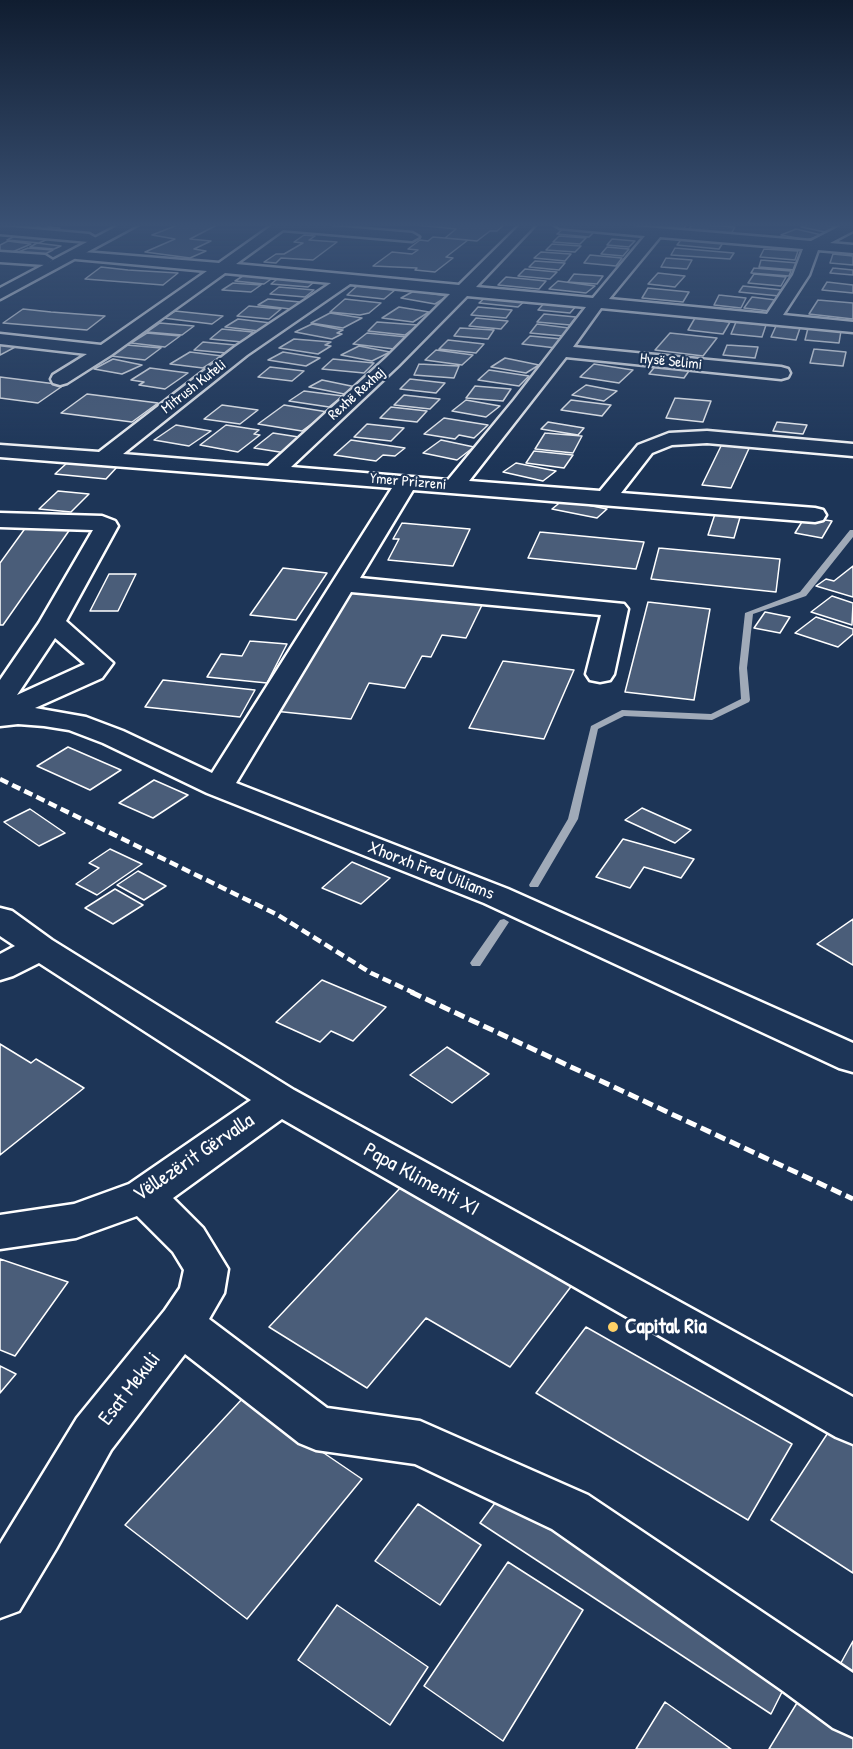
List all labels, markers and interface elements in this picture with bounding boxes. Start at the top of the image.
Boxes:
street label: Hysë Selimi [639,350,703,374]
street label: Mitrush Kuteli [158,356,230,418]
street label: Rexhë Rexhaj [325,364,389,424]
street label: Ymer Prizreni [369,470,447,494]
street label: Xhorxh Fred Uiliams [365,837,497,905]
street label: Vëllezërit Gërvalla [129,1108,259,1208]
street label: Papa Klimenti XI [359,1138,483,1222]
place label: Capital Ria [625,1314,707,1340]
marker: Capital Ria [606,1320,620,1334]
street label: Esat Mekuli [94,1347,166,1431]

